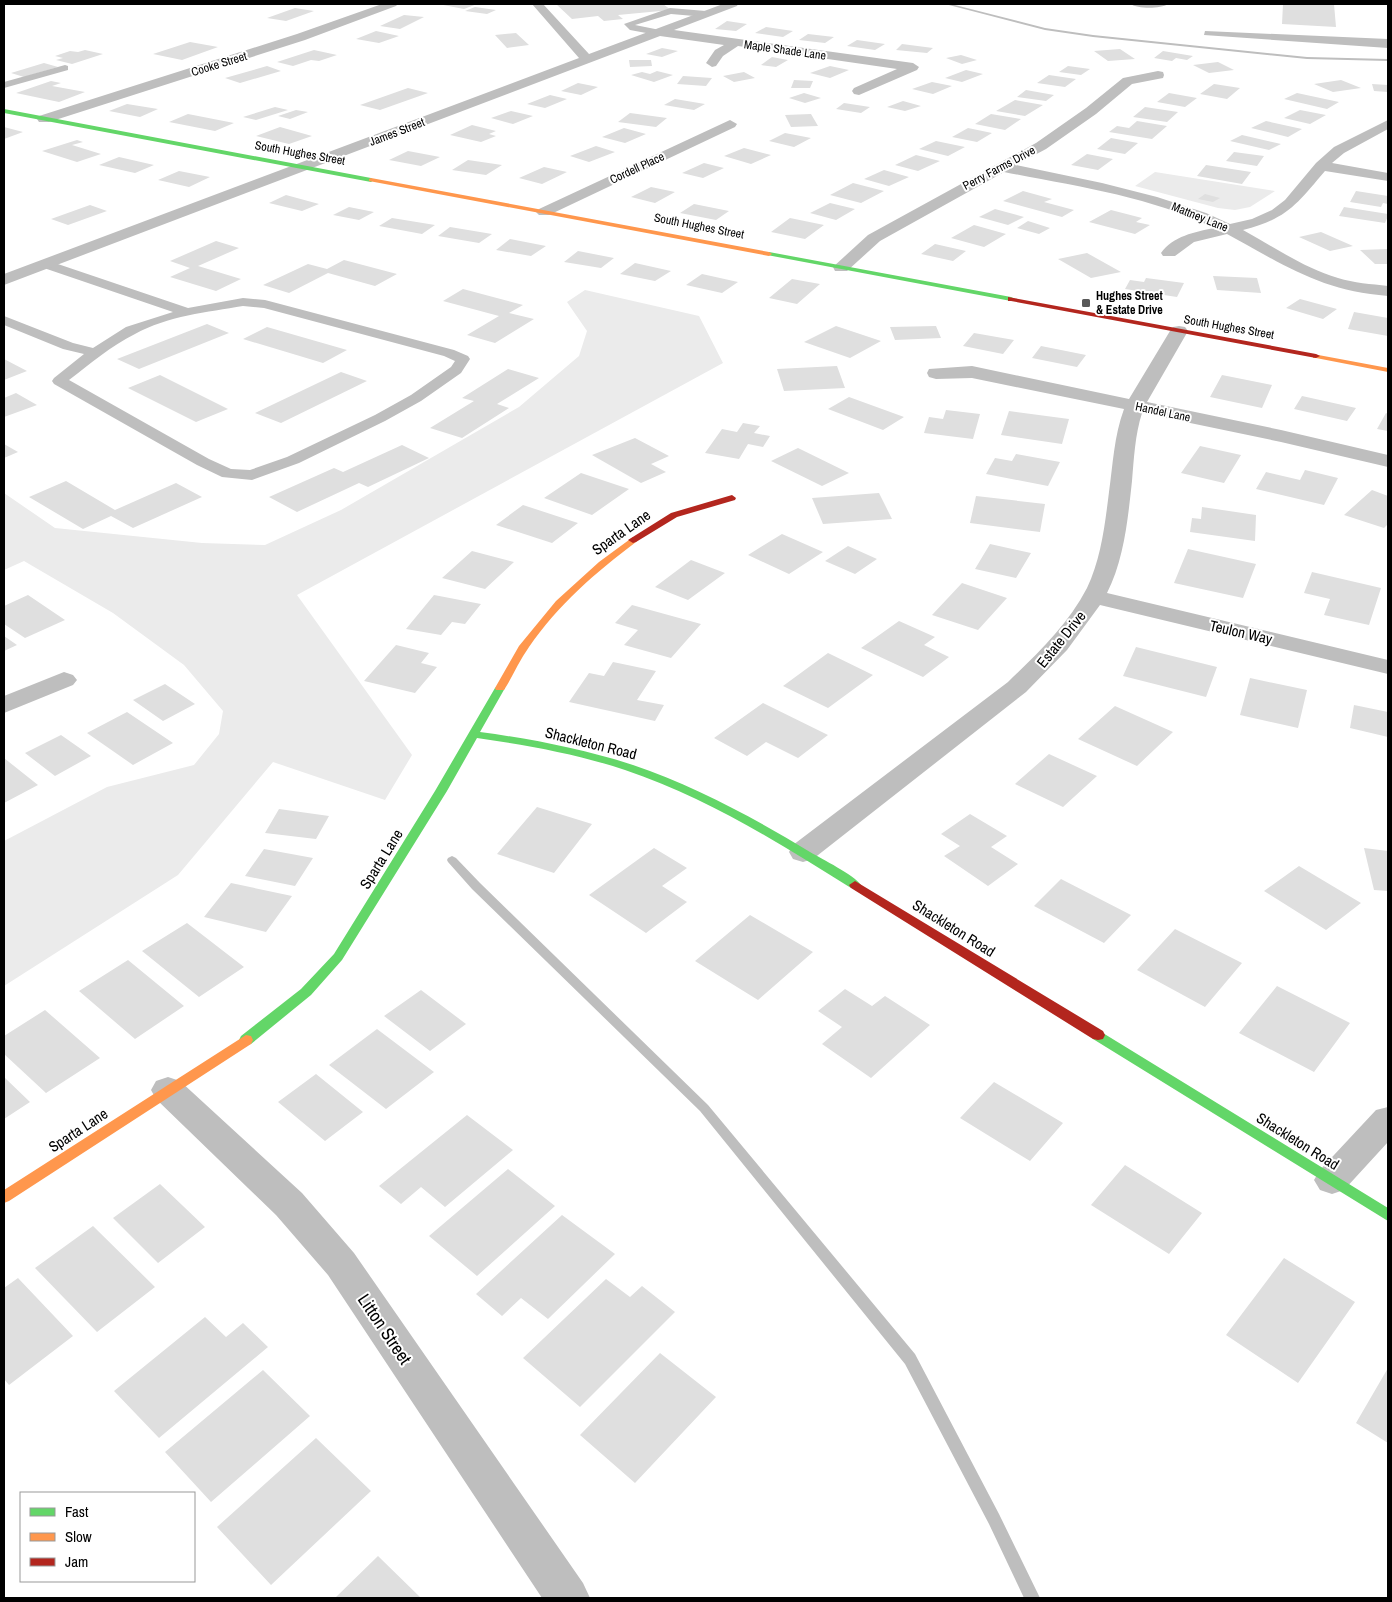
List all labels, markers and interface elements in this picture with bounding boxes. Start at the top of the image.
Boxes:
street label: Maple Shade Lane [743,36,827,64]
street label: Cooke Street [189,48,249,80]
street label: James Street [367,114,427,150]
street label: South Hughes Street [254,137,347,169]
street label: Perry Farms Drive [960,142,1038,194]
street label: Cordell Place [607,148,667,188]
street label: Mattney Lane [1169,198,1231,236]
street label: South Hughes Street [653,209,746,243]
place label: Hughes Street & Estate Drive [1096,288,1163,318]
marker: Hughes Street & Estate Drive [1080,297,1092,309]
street label: South Hughes Street [1183,311,1276,343]
street label: Handel Lane [1134,398,1192,426]
street label: Sparta Lane [588,504,655,560]
street label: Estate Drive [1032,606,1091,672]
street label: Teulon Way [1208,615,1275,650]
street label: Shackleton Road [543,721,639,765]
street label: Sparta Lane [354,825,408,893]
street label: Shackleton Road [909,894,999,962]
street label: Sparta Lane [44,1103,112,1157]
street label: Shackleton Road [1253,1107,1343,1175]
street label: Litton Street [352,1289,418,1369]
legend [20,1492,195,1582]
text: Fast [65,1501,89,1522]
text: Slow [65,1526,92,1547]
text: Jam [65,1551,88,1572]

